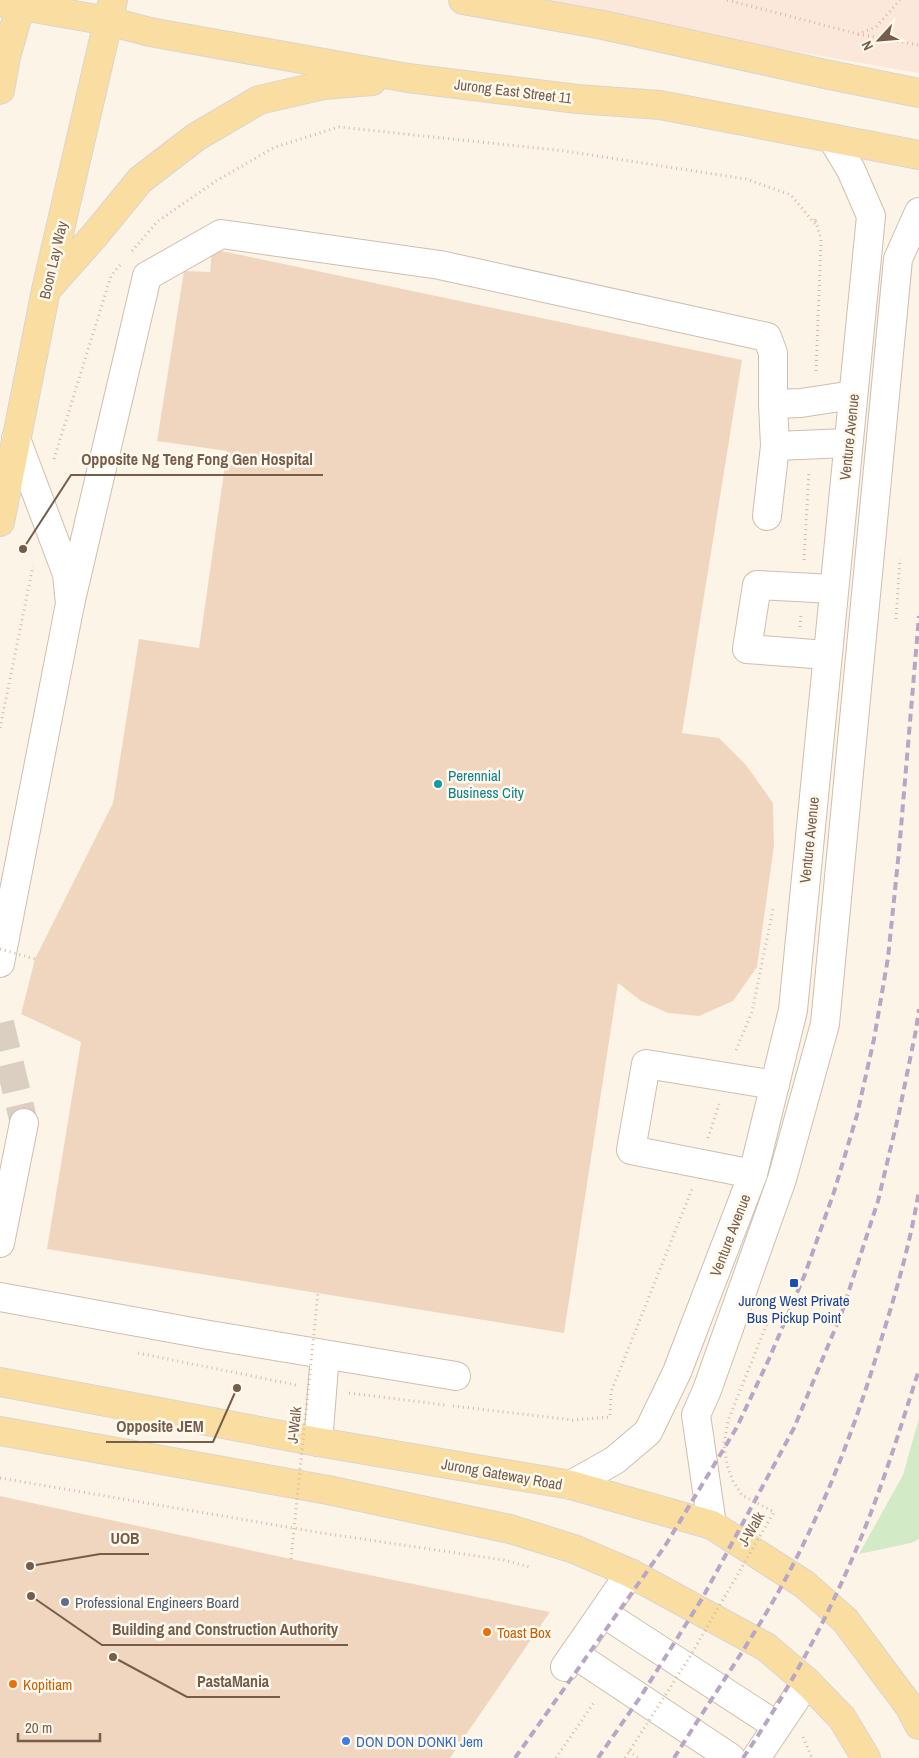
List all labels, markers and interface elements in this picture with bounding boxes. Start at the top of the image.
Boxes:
north arrow [854,15,904,65]
text: N [857,38,877,53]
street label: Jurong East Street 11 [453,73,573,109]
street label: Boon Lay Way [34,218,72,301]
street label: Venture Avenue [834,393,864,481]
callout: Opposite Ng Teng Fong Gen Hospital [71,444,323,475]
text: Opposite Ng Teng Fong Gen Hospital [81,448,313,470]
place label: Perennial Business City [448,765,525,803]
marker: Perennial Business City [432,778,444,790]
street label: Venture Avenue [794,796,824,884]
street label: Venture Avenue [705,1191,755,1279]
marker: Jurong West Private Bus Pickup Point [788,1277,800,1289]
place label: Jurong West Private Bus Pickup Point [738,1290,850,1328]
street label: J-Walk [282,1405,306,1445]
callout: Opposite JEM [106,1411,213,1442]
text: Opposite JEM [116,1415,204,1437]
street label: Jurong Gateway Road [440,1453,564,1495]
street label: J-Walk [733,1507,770,1550]
callout: UOB [100,1523,149,1554]
text: UOB [110,1527,140,1549]
place label: Professional Engineers Board [75,1592,239,1613]
marker: Professional Engineers Board [59,1596,71,1608]
callout: Building and Construction Authority [102,1614,348,1645]
text: Building and Construction Authority [112,1618,339,1640]
place label: Toast Box [497,1622,552,1643]
marker: Toast Box [481,1626,493,1638]
callout: PastaMania [187,1666,280,1697]
text: PastaMania [197,1670,270,1692]
place label: Kopitiam [23,1674,72,1695]
marker: Kopitiam [7,1678,19,1690]
scale bar [18,1710,100,1742]
text: 20 m [25,1717,52,1738]
place label: DON DON DONKI Jem [356,1731,483,1752]
marker: DON DON DONKI Jem [340,1735,352,1747]

